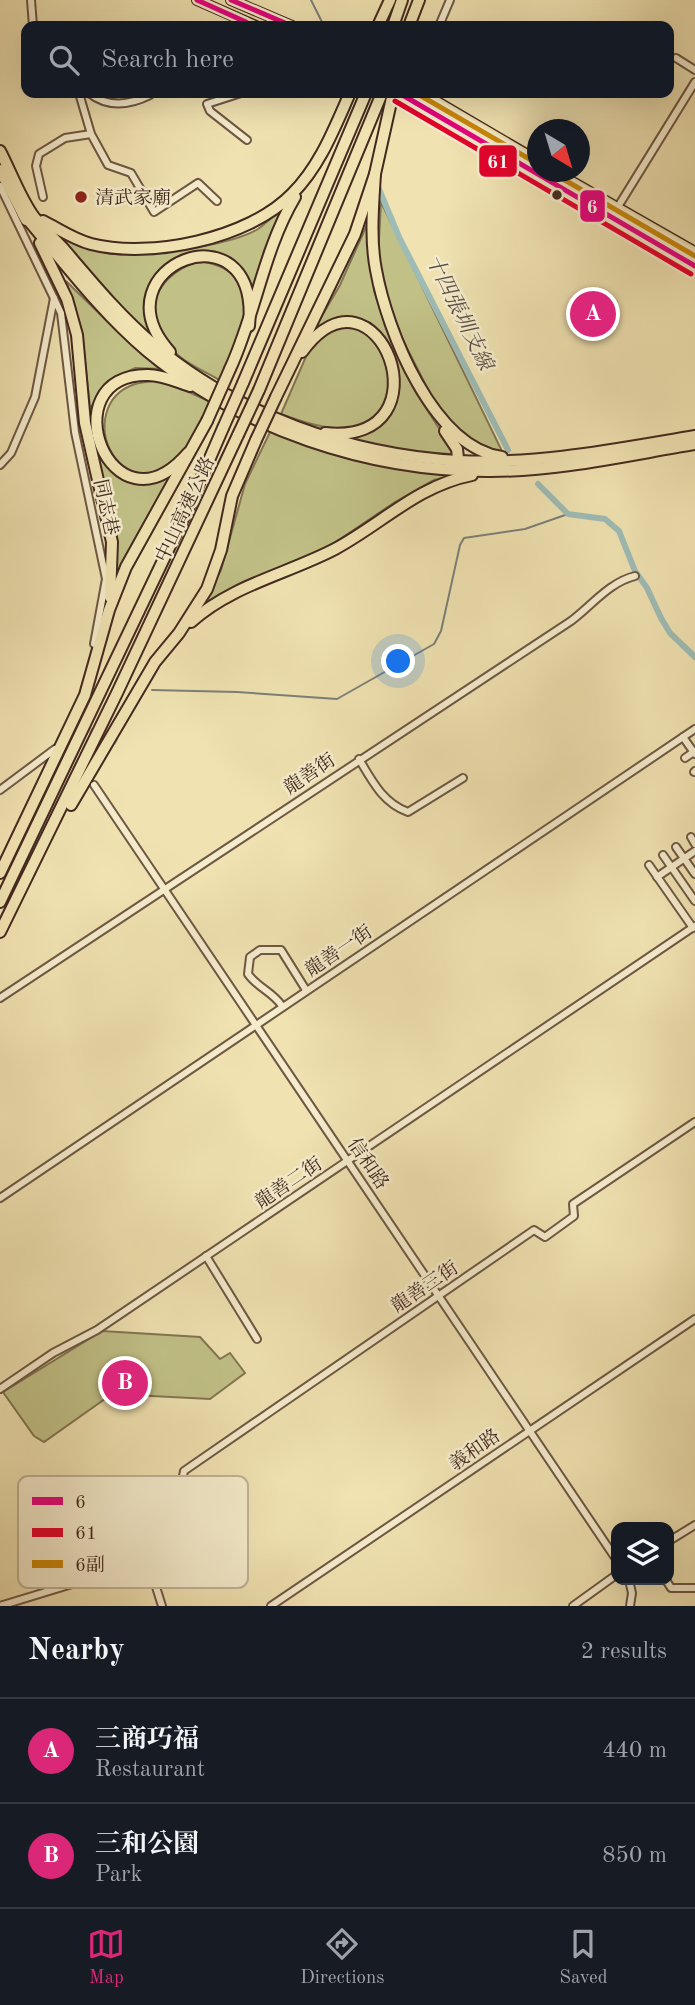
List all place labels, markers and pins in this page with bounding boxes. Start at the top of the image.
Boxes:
place label: 清武家廟 [95,187,171,209]
unlabelled marker [550,188,564,202]
marker: 清武家廟 [73,189,89,205]
pin: A [570,288,616,340]
pin: B [102,1357,148,1409]

